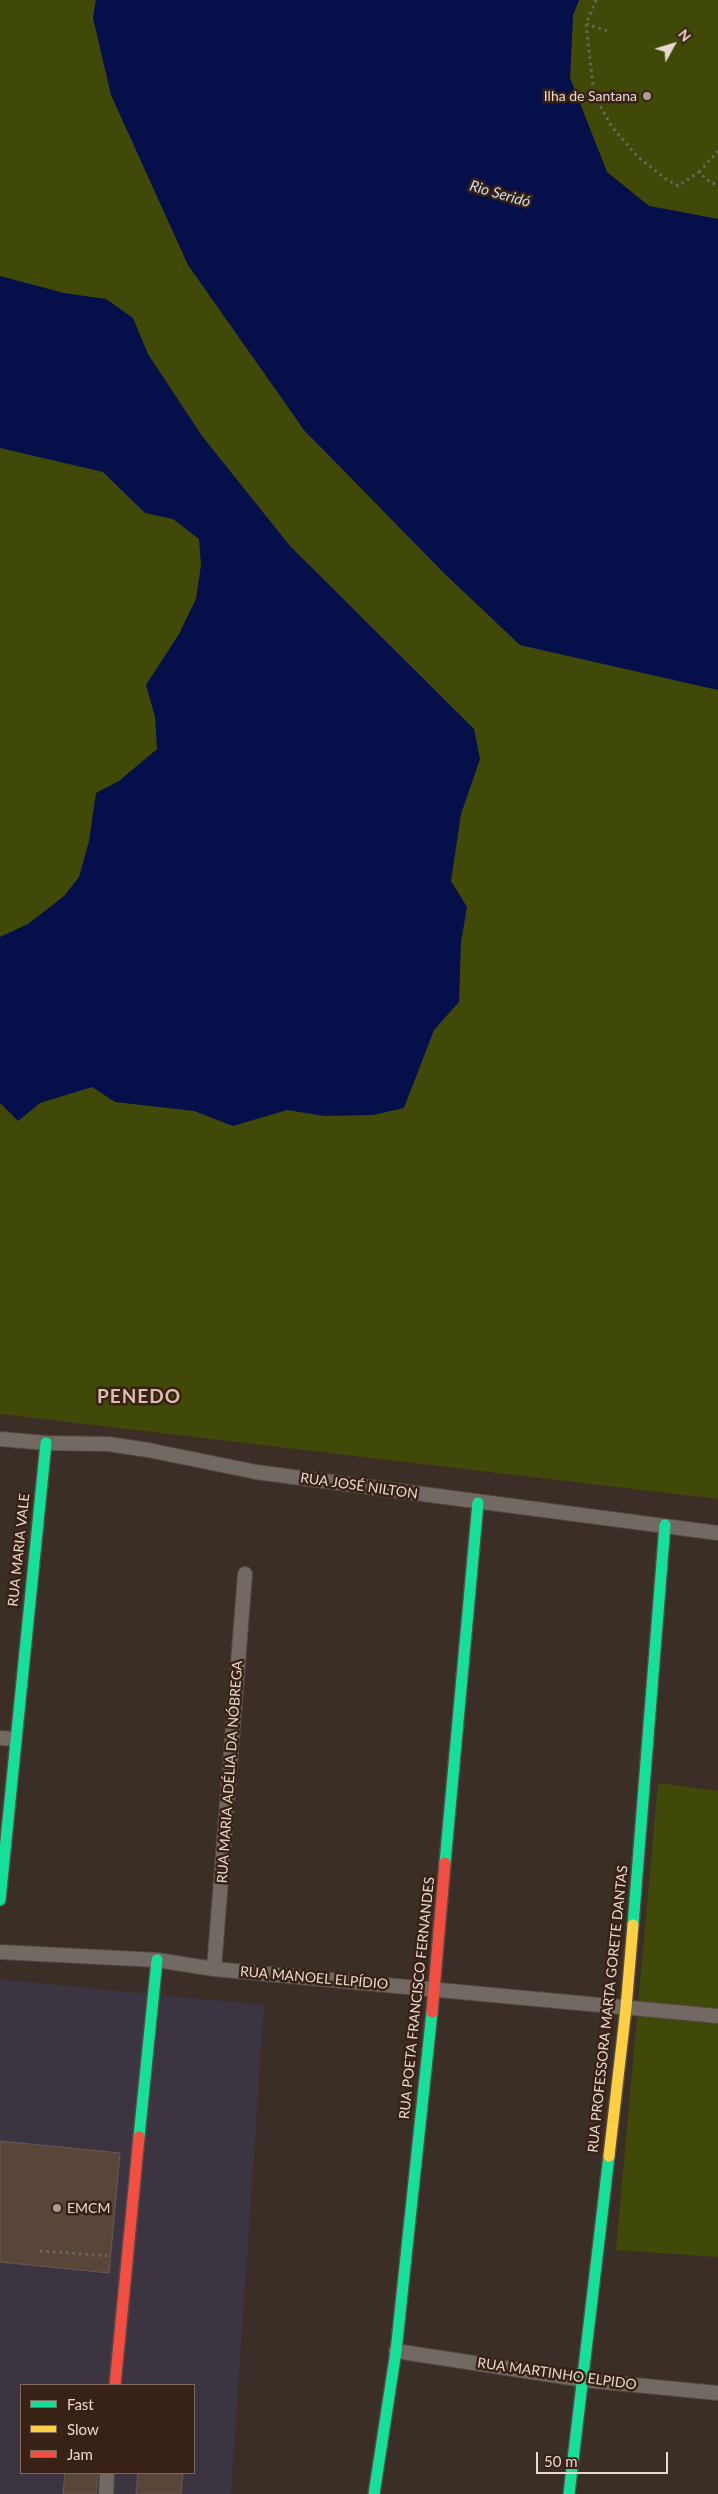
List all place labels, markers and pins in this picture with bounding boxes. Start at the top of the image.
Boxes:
place label: Ilha de Santana [544,88,637,104]
marker: Ilha de Santana [641,90,653,102]
place label: EMCM [67,2200,110,2216]
marker: EMCM [51,2202,63,2214]

